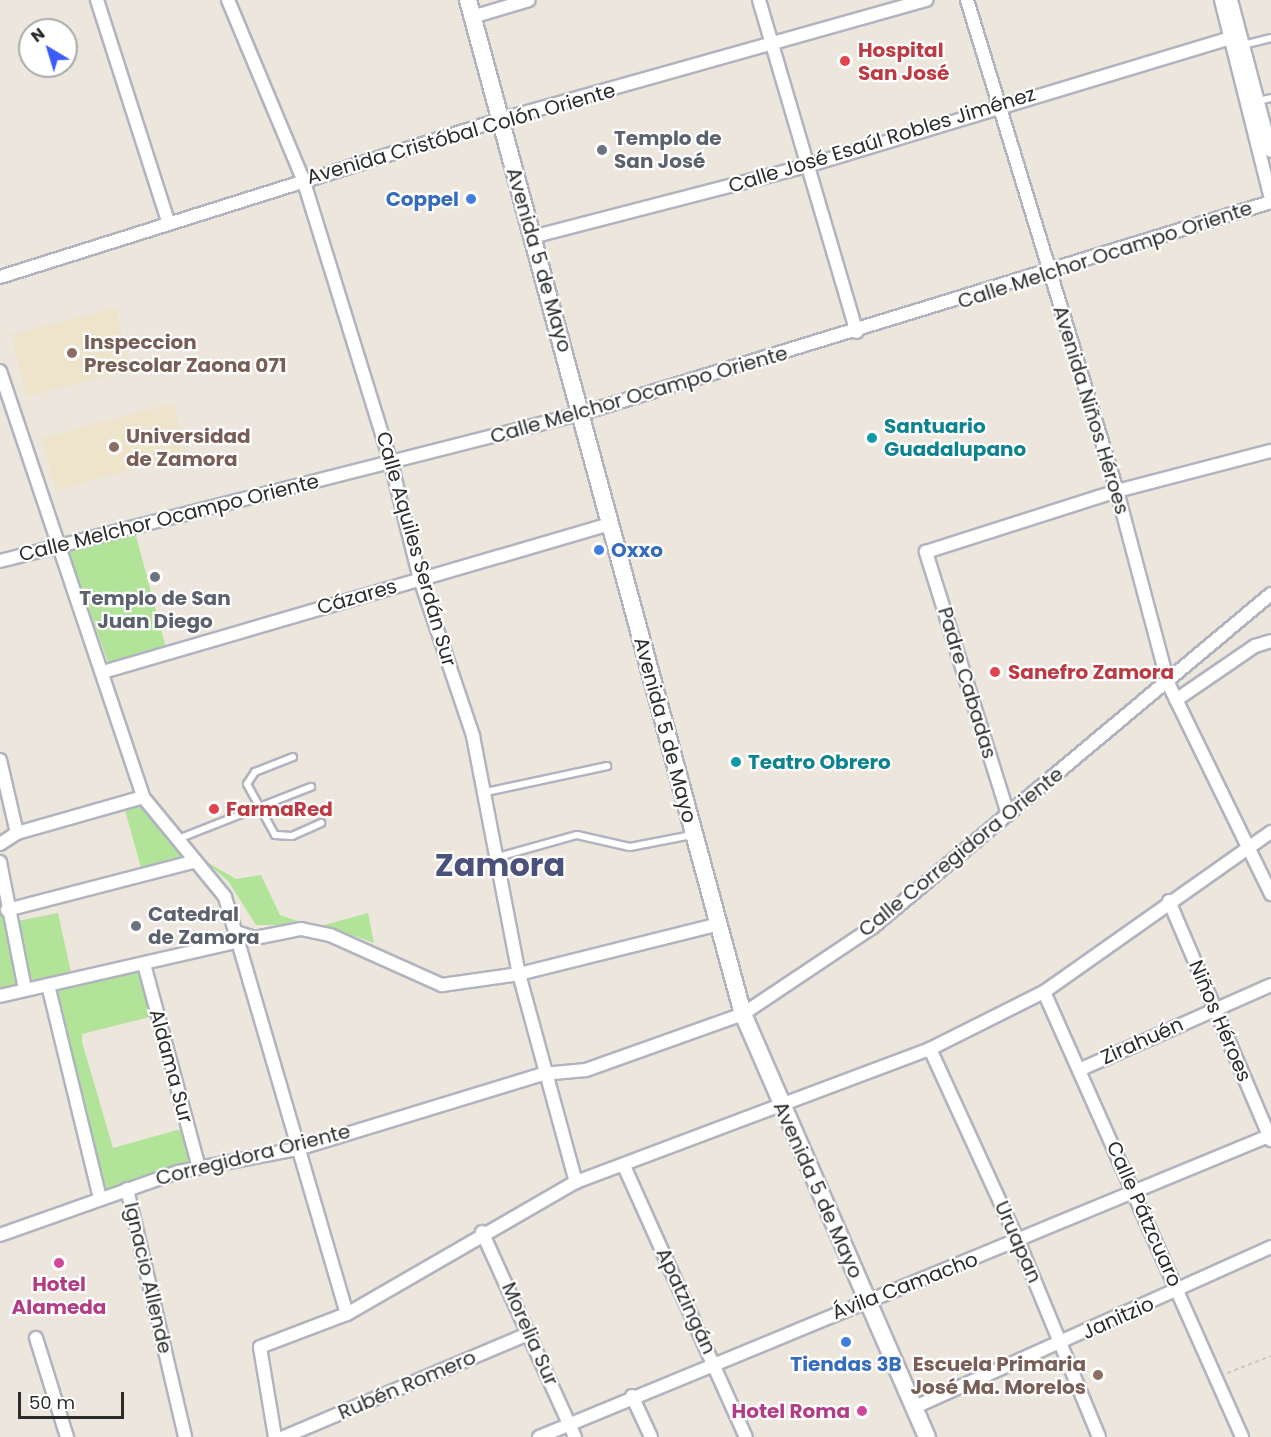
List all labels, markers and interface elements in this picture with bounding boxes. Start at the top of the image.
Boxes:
north arrow [18,18,78,78]
text: N [26,22,50,48]
place label: Hospital San José [858,38,949,85]
marker: Hospital San José [836,52,854,70]
street label: Avenida Cristóbal Colón Oriente [304,78,618,190]
street label: Calle José Esaúl Robles Jiménez [726,82,1038,198]
place label: Templo de San José [614,126,722,173]
marker: Templo de San José [595,143,609,157]
street label: Avenida 5 de Mayo [501,165,577,355]
place label: Coppel [386,187,459,211]
marker: Coppel [464,192,478,206]
street label: Calle Melchor Ocampo Oriente [955,196,1255,314]
street label: Avenida Niños Héroes [1048,303,1134,517]
place label: Inspeccion Prescolar Zaona 071 [84,330,286,377]
street label: Calle Melchor Ocampo Oriente [488,341,790,449]
marker: Inspeccion Prescolar Zaona 071 [65,346,79,360]
place label: Santuario Guadalupano [884,414,1026,461]
place label: Universidad de Zamora [126,424,251,471]
street label: Calle Aquiles Serdán Sur [371,429,461,669]
marker: Santuario Guadalupano [865,431,879,445]
marker: Universidad de Zamora [107,440,121,454]
street label: Calle Melchor Ocampo Oriente [17,469,321,567]
place label: Oxxo [611,538,663,562]
marker: Oxxo [592,543,606,557]
marker: Templo de San Juan Diego [148,570,162,584]
street label: Cázares [314,574,400,620]
place label: Templo de San Juan Diego [79,586,231,633]
street label: Padre Cabadas [933,604,1001,762]
street label: Avenida 5 de Mayo [629,635,701,825]
place label: Sanefro Zamora [1008,660,1174,684]
marker: Sanefro Zamora [986,663,1004,681]
place label: Teatro Obrero [748,750,891,774]
marker: Teatro Obrero [729,755,743,769]
street label: Calle Corregidora Oriente [854,762,1068,942]
place label: FarmaRed [226,797,333,821]
marker: FarmaRed [207,802,221,816]
district label: Zamora [435,846,565,884]
place label: Catedral de Zamora [148,903,260,950]
marker: Catedral de Zamora [129,919,143,933]
street label: Niños Héroes [1184,957,1256,1085]
street label: Aldama Sur [144,1006,198,1126]
street label: Zirahuén [1097,1012,1187,1070]
street label: Avenida 5 de Mayo [768,1098,868,1282]
street label: Corregidora Oriente [153,1119,353,1191]
street label: Calle Pátzcuaro [1101,1138,1187,1290]
street label: Uruapan [989,1197,1047,1287]
street label: Ignacio Allende [119,1200,177,1356]
street label: Apatzingán [651,1244,721,1358]
street label: Ávila Camacho [829,1247,981,1325]
marker: Hotel Alameda [52,1256,66,1270]
place label: Hotel Alameda [12,1272,106,1319]
street label: Morelia Sur [497,1279,563,1389]
street label: Janitzio [1078,1292,1158,1344]
marker: Tiendas 3B [839,1335,853,1349]
street label: Rubén Romero [335,1345,479,1425]
place label: Tiendas 3B [790,1352,902,1376]
place label: Escuela Primaria José Ma. Morelos [910,1352,1086,1399]
marker: Escuela Primaria José Ma. Morelos [1091,1368,1105,1382]
scale bar [21,1380,128,1418]
text: 50 m [29,1390,75,1415]
place label: Hotel Roma [732,1399,850,1423]
marker: Hotel Roma [855,1404,869,1418]

